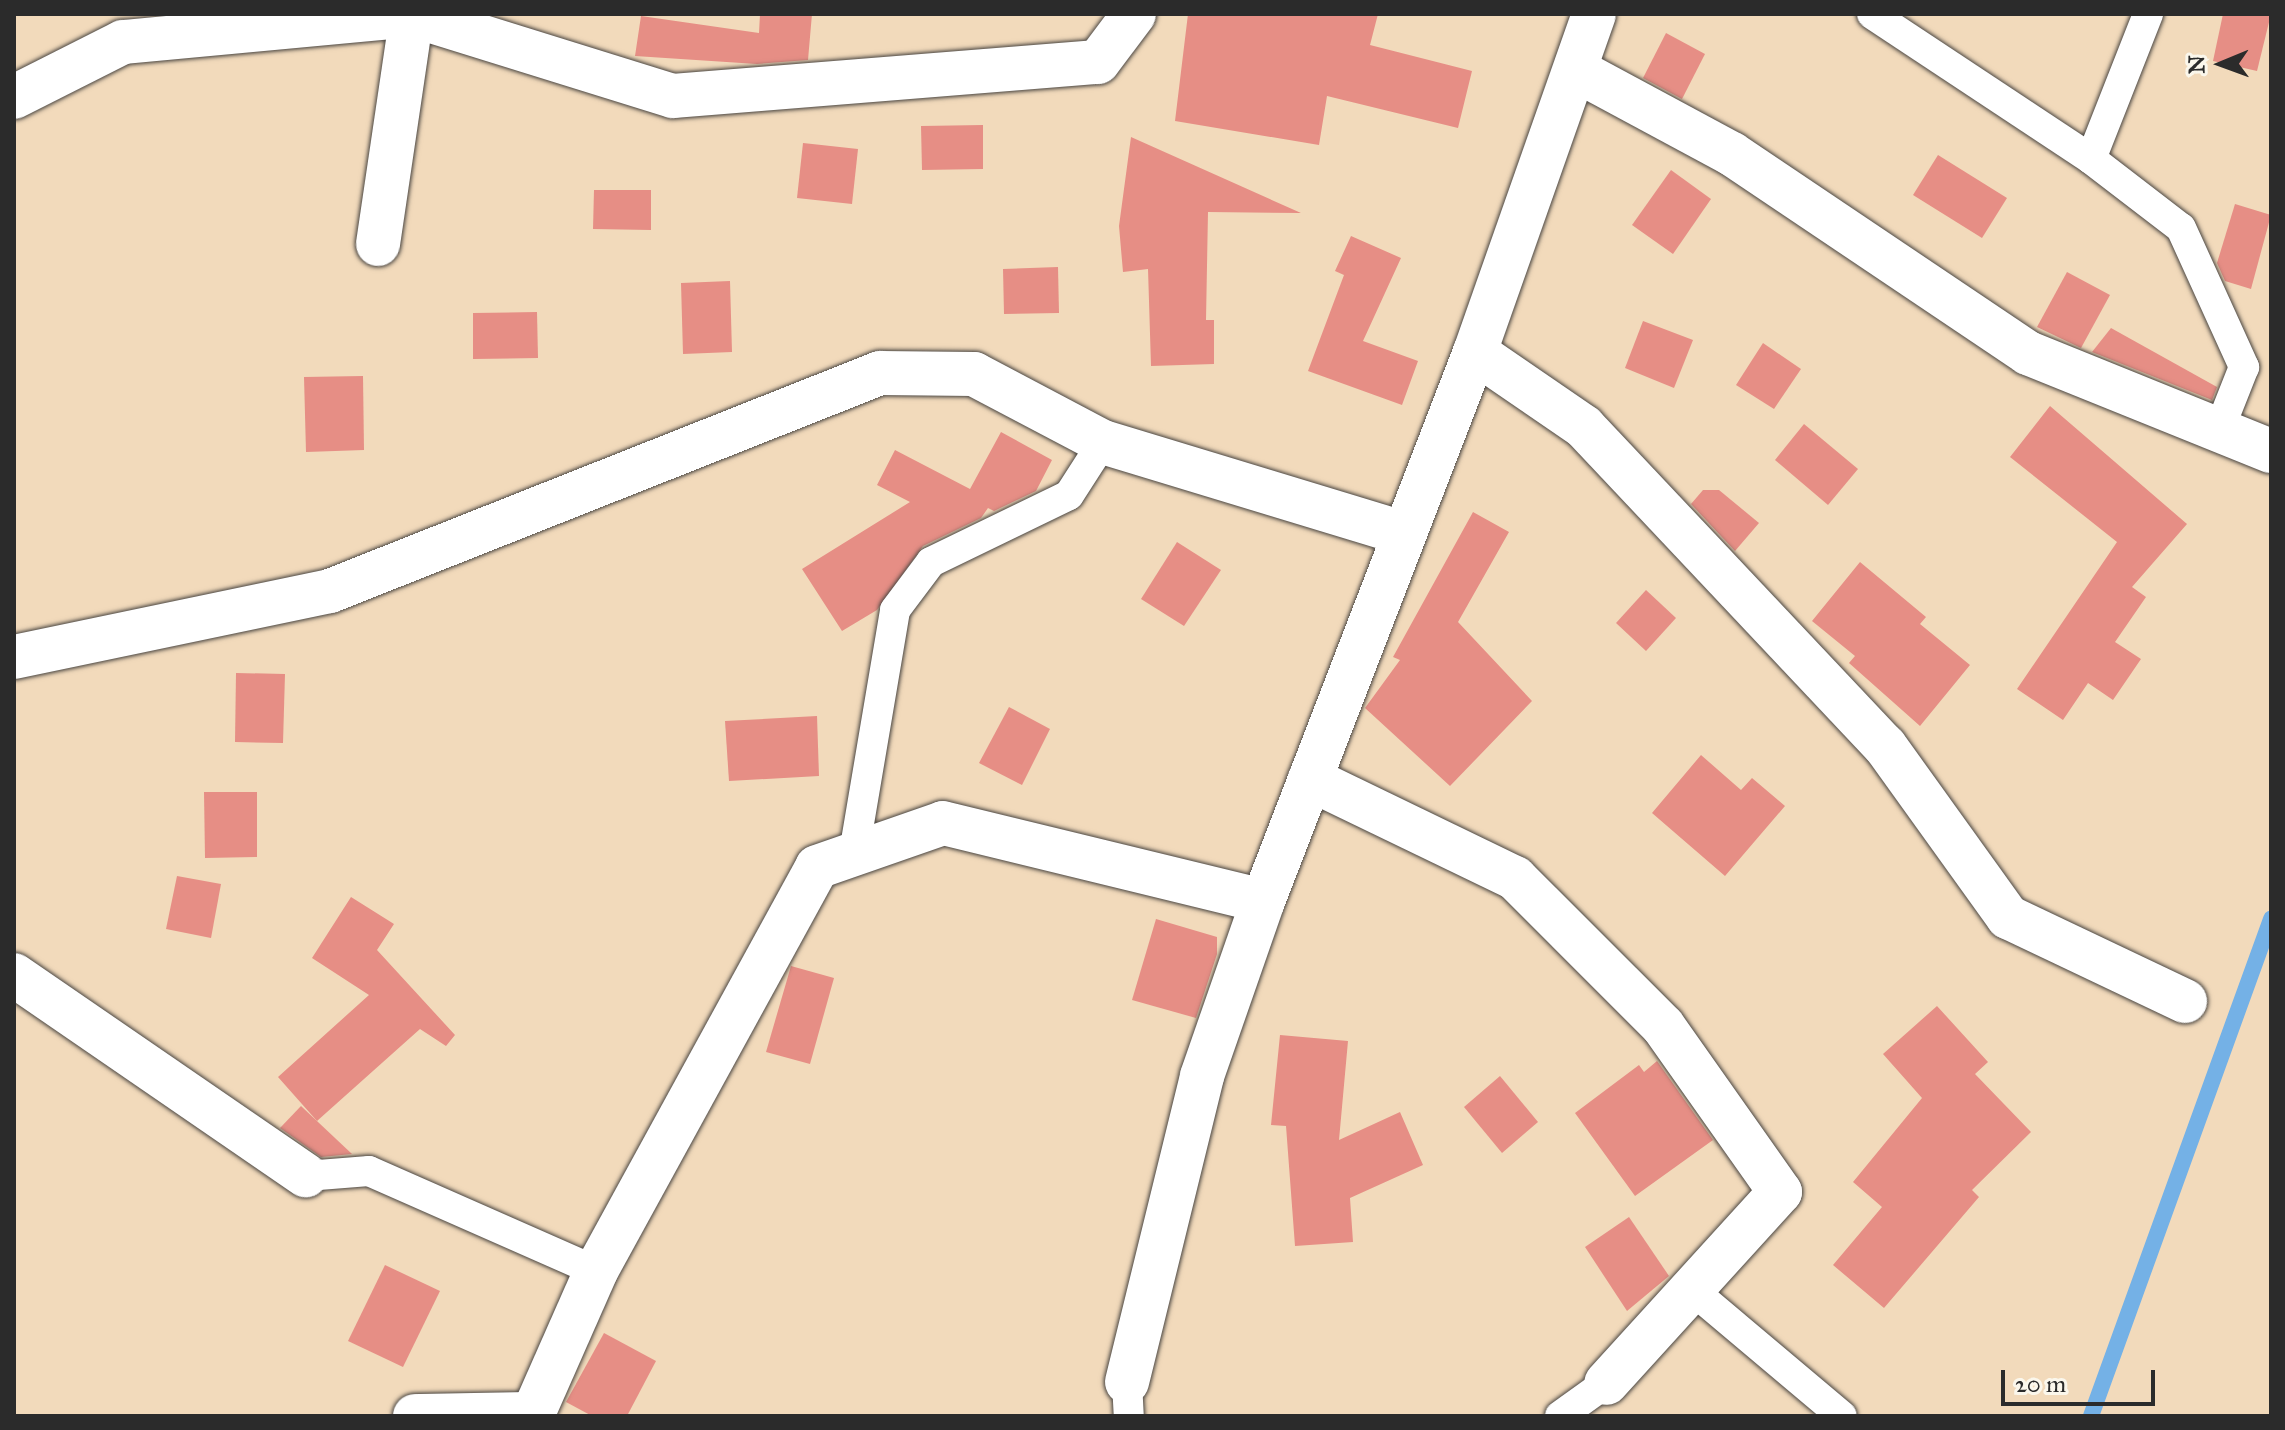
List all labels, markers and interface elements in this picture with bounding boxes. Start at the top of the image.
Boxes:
north arrow [2181,24,2261,104]
text: N [2183,55,2210,74]
scale bar [2005,1354,2159,1404]
text: 20 m [2015,1369,2066,1399]

